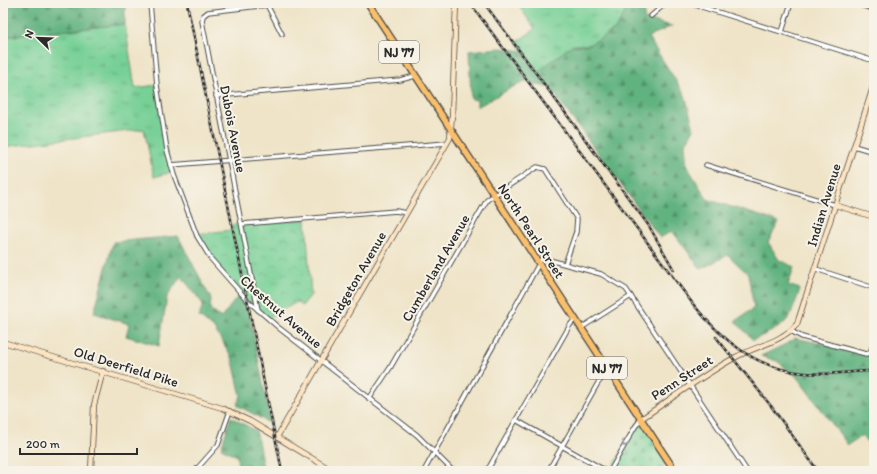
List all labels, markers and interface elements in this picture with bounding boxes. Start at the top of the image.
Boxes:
north arrow [18,18,58,58]
text: N [22,28,37,40]
road number: NJ 77 [379,41,419,63]
street label: Dubois Avenue [216,84,250,174]
street label: Indian Avenue [803,161,845,249]
street label: North Pearl Street [494,180,568,282]
street label: Cumberland Avenue [398,211,474,325]
street label: Bridgeton Avenue [322,228,390,330]
street label: Chestnut Avenue [237,272,326,352]
street label: Old Deerfield Pike [72,343,181,391]
street label: Penn Street [648,352,716,404]
road number: NJ 77 [587,357,627,379]
scale bar [20,430,137,456]
text: 200 m [26,437,60,451]
one-way arrow [622,440,630,448]

